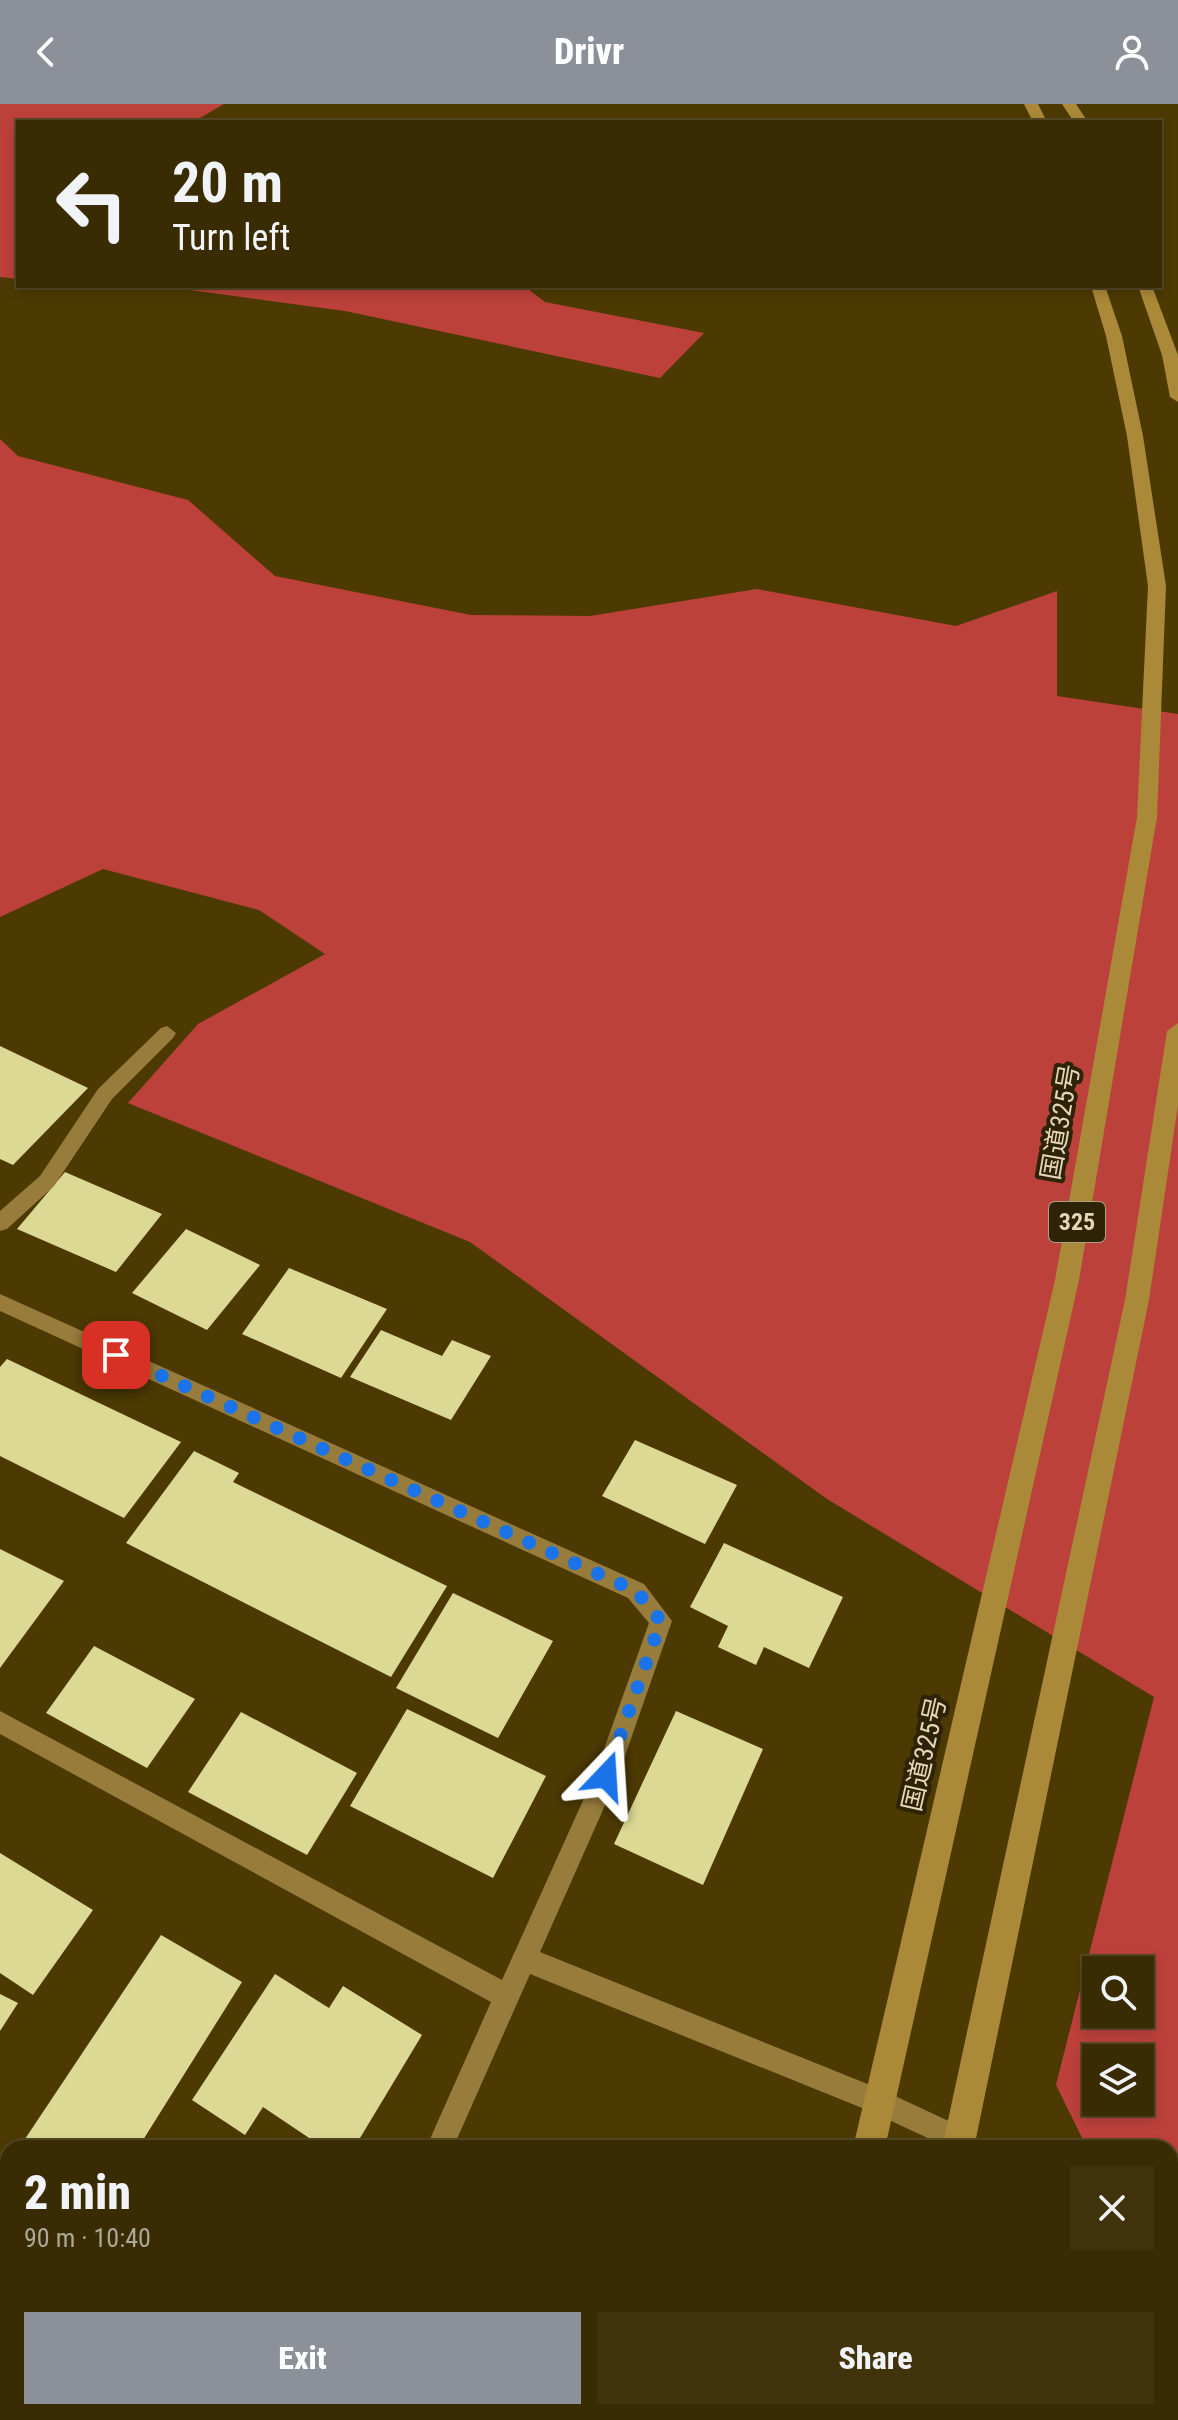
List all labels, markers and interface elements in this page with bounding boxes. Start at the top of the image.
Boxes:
icon: back [24,30,68,74]
icon: person [1110,30,1154,74]
text: Drivr [554,31,624,73]
text: 20 m [172,150,283,216]
icon: left [40,152,144,256]
text: Turn left [172,217,290,259]
street label: 国道325号 [1035,1062,1085,1182]
road number: 325 [1049,1202,1105,1242]
pin [82,1321,150,1389]
icon: arrive [94,1333,138,1377]
street label: 国道325号 [896,1694,952,1814]
position arrow [564,1734,648,1818]
map controls [1082,1956,1154,2116]
button: search [1082,1956,1154,2028]
button: layers [1082,2044,1154,2116]
text: 2 min [24,2164,131,2221]
button: close [1070,2166,1154,2250]
text: 90 m · 10:40 [24,2223,151,2253]
button: Exit [24,2312,581,2404]
button: Share [597,2312,1154,2404]

